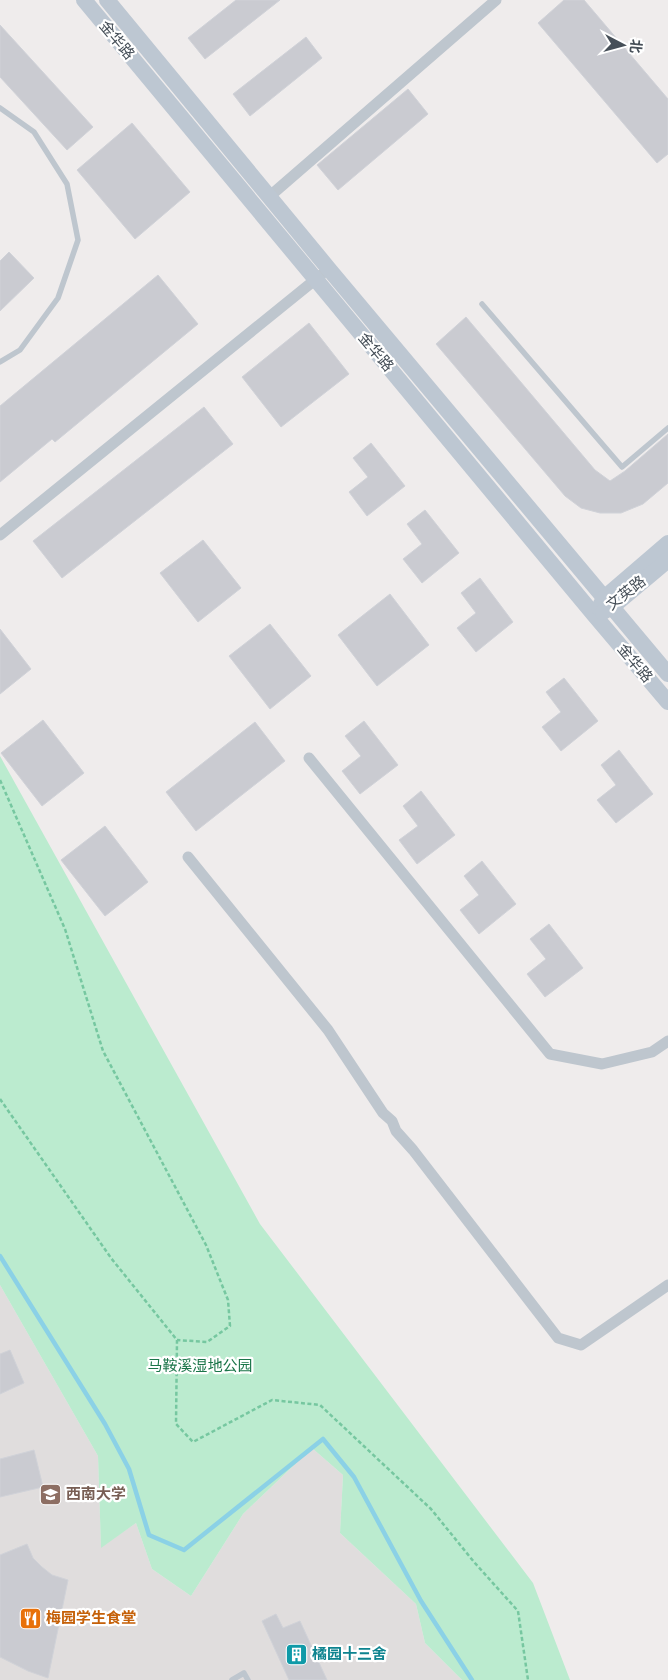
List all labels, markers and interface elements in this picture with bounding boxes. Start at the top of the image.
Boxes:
street label: 金华路 [96,17,138,63]
north arrow [598,20,648,70]
text: 北 [626,38,645,54]
street label: 金华路 [355,329,397,375]
street label: 文英路 [603,572,649,614]
street label: 金华路 [614,640,656,686]
park label: 马鞍溪湿地公园 [147,1357,253,1375]
school or university icon: 西南大学 [38,1482,62,1506]
place label: 西南大学 [66,1485,126,1503]
restaurant icon: 梅园学生食堂 [18,1606,42,1630]
place label: 梅园学生食堂 [46,1609,136,1627]
building icon: 橘园十三舍 [284,1642,308,1666]
place label: 橘园十三舍 [312,1645,387,1663]

